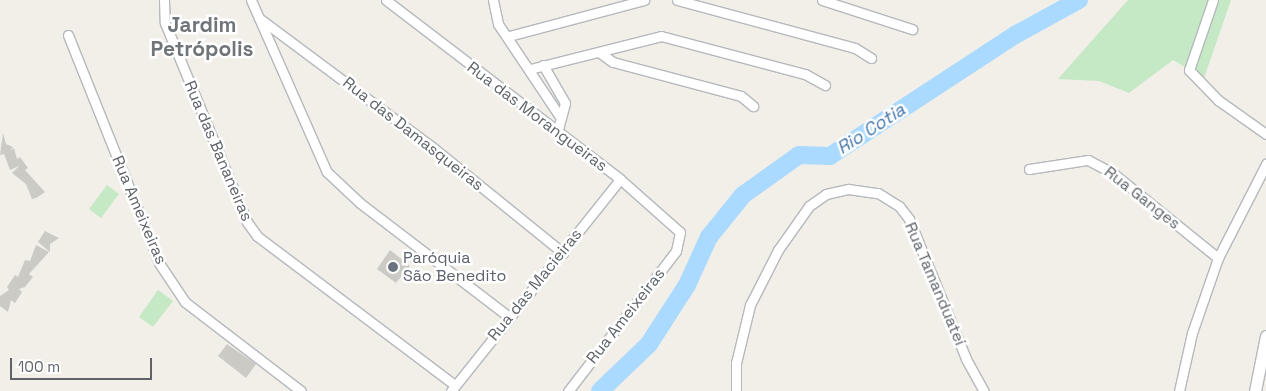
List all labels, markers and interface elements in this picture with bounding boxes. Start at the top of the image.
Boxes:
district label: Jardim Petrópolis [150,12,254,62]
street label: Rua das Morangueiras [463,58,611,176]
street label: Rua das Damasqueiras [339,73,487,195]
street label: Rua das Bananeiras [180,78,256,224]
water label: Rio Cotia [833,99,909,159]
street label: Rua Ameixeiras [107,153,171,267]
street label: Rua Ganges [1100,162,1184,234]
street label: Rua Tamanduateí [900,219,970,349]
street label: Rua das Macieiras [484,225,586,345]
place label: Paróquia São Benedito [403,248,506,286]
marker: Paróquia São Benedito [387,261,399,273]
street label: Rua Ameixeiras [583,264,669,368]
scale bar [12,348,155,380]
text: 100 m [18,357,60,376]

